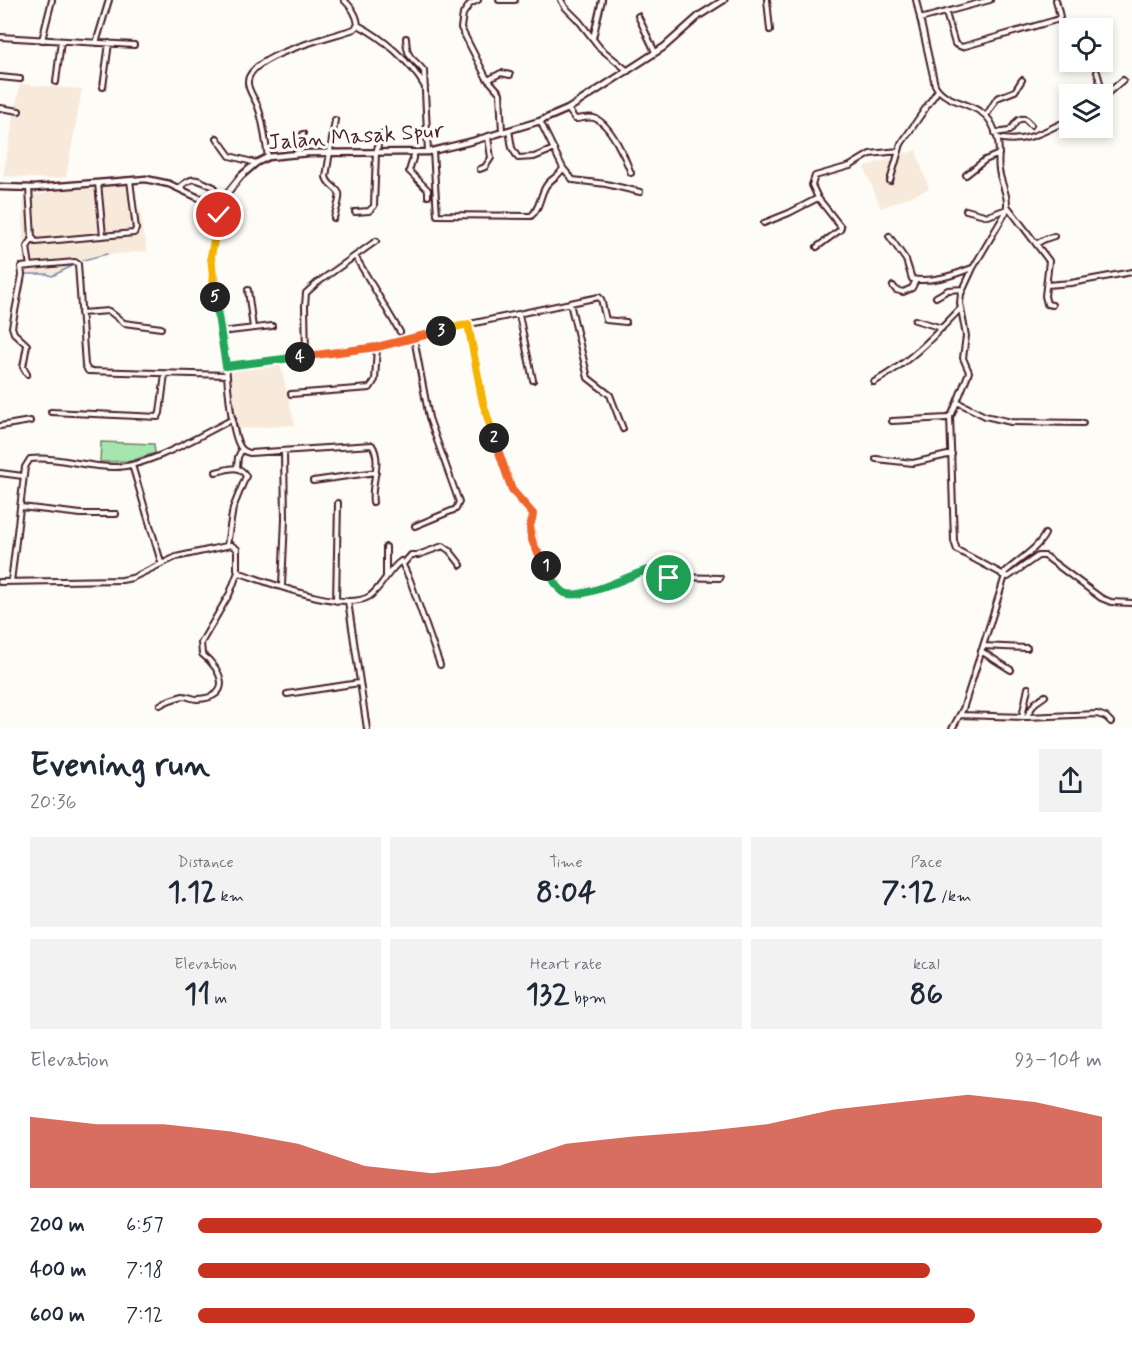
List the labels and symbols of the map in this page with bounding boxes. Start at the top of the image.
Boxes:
street label: Jalan Masak Spur [267,117,446,157]
pin [193,189,244,240]
pin: 5 [200,282,230,312]
pin: 3 [426,316,456,346]
pin: 4 [285,342,315,372]
pin: 2 [479,423,509,453]
pin: 1 [531,551,561,581]
pin [643,552,694,603]

